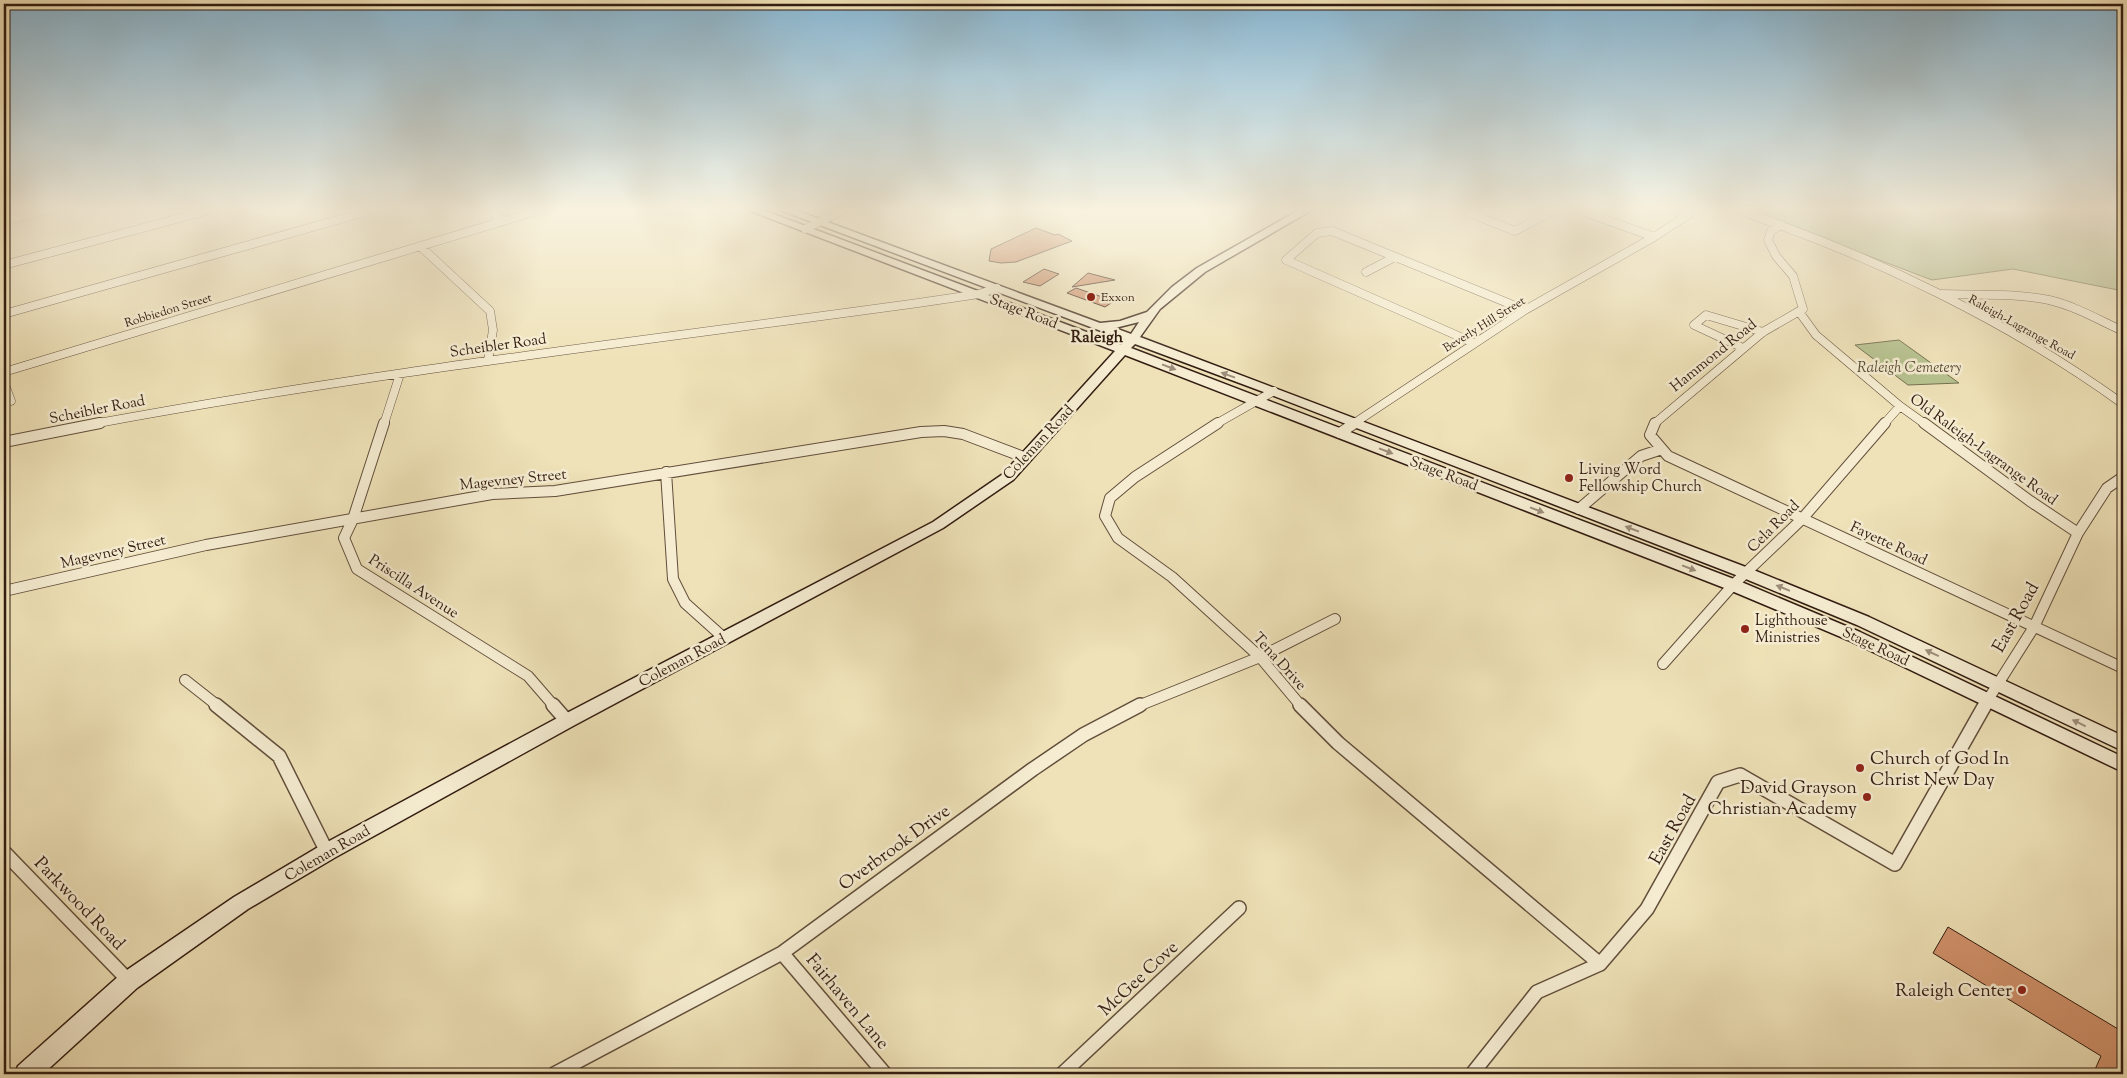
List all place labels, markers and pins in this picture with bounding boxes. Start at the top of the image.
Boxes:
place label: Exxon [1101,289,1135,307]
marker: Exxon [1085,291,1097,303]
place label: Living Word Fellowship Church [1579,460,1702,498]
marker: Living Word Fellowship Church [1563,472,1575,484]
place label: Lighthouse Ministries [1755,611,1828,649]
marker: Lighthouse Ministries [1739,623,1751,635]
place label: Church of God In Christ New Day [1870,747,2010,794]
marker: Church of God In Christ New Day [1854,762,1866,774]
place label: David Grayson Christian Academy [1708,776,1857,823]
marker: David Grayson Christian Academy [1861,791,1873,803]
place label: Raleigh Center [1895,979,2012,1005]
marker: Raleigh Center [2016,984,2028,996]

